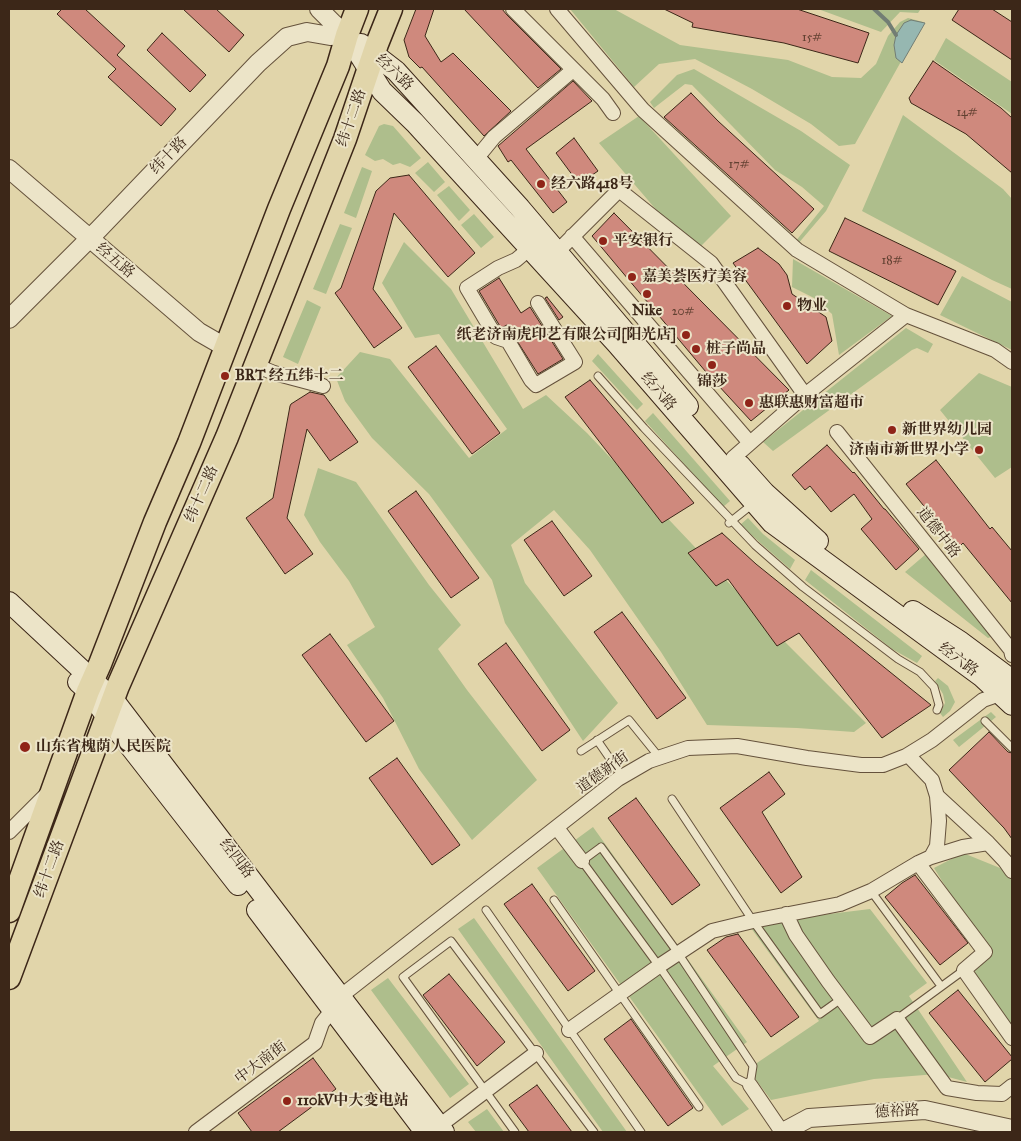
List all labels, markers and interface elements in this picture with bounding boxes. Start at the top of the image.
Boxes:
house number: 15# [802,31,822,45]
street label: 经六路 [371,51,417,95]
street label: 纬十二路 [334,87,370,149]
house number: 14# [956,106,978,120]
street label: 纬十路 [147,134,191,178]
house number: 17# [729,158,749,172]
place label: 经六路418号 [551,175,633,193]
marker: 经六路418号 [535,178,547,190]
place label: 平安银行 [613,232,673,250]
marker: 平安银行 [597,235,609,247]
street label: 经五路 [92,240,138,282]
house number: 18# [882,254,902,268]
place label: 嘉美荟医疗美容 [642,268,747,286]
marker: 嘉美荟医疗美容 [626,271,638,283]
marker: Nike [641,288,653,300]
place label: 物业 [797,297,827,315]
marker: 物业 [781,300,793,312]
place label: Nike [632,302,662,320]
house number: 20# [672,305,694,319]
place label: 纸老济南虎印艺有限公司[阳光店] [456,326,676,344]
marker: 纸老济南虎印艺有限公司[阳光店] [680,329,692,341]
place label: 桩子尚品 [706,340,766,358]
marker: 桩子尚品 [690,343,702,355]
marker: 锦莎 [706,359,718,371]
place label: BRT 经五纬十二 [235,367,344,385]
street label: 经六路 [636,369,680,415]
marker: BRT 经五纬十二 [219,370,231,382]
place label: 锦莎 [697,373,727,391]
place label: 惠联惠财富超市 [759,394,864,412]
marker: 惠联惠财富超市 [743,397,755,409]
place label: 新世界幼儿园 [902,421,992,439]
marker: 新世界幼儿园 [886,424,898,436]
place label: 济南市新世界小学 [849,441,969,459]
marker: 济南市新世界小学 [973,444,985,456]
street label: 纬十二路 [182,463,222,525]
street label: 道德中路 [912,504,964,562]
street label: 经六路 [935,639,981,681]
place label: 山东省槐荫人民医院 [36,738,171,756]
marker: 山东省槐荫人民医院 [18,740,32,754]
street label: 道德新街 [573,748,633,798]
street label: 经四路 [215,836,257,882]
street label: 纬十二路 [31,838,69,900]
street label: 中大南街 [232,1038,290,1088]
place label: 110kV中大变电站 [297,1092,408,1110]
marker: 110kV中大变电站 [281,1095,293,1107]
street label: 德裕路 [874,1102,920,1122]

